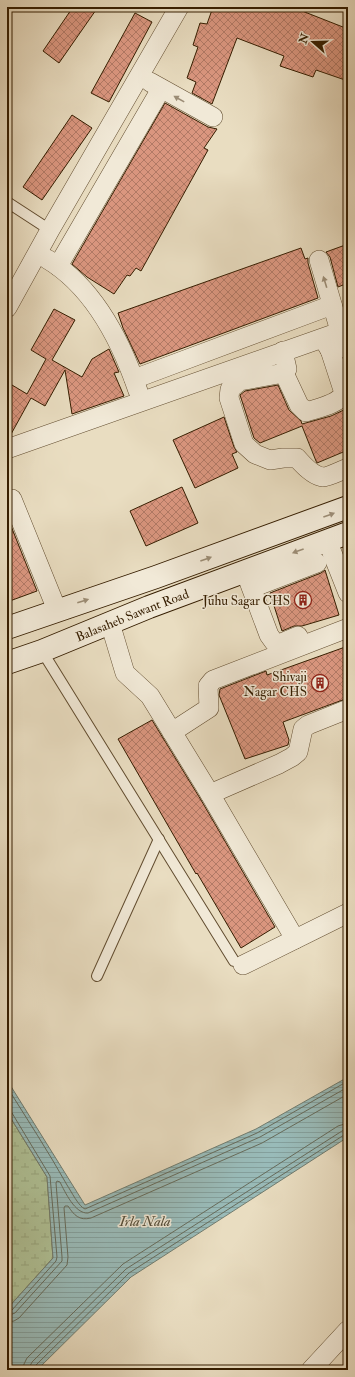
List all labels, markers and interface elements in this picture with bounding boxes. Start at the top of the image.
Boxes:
north arrow [293,22,333,62]
text: N [296,31,312,47]
one-way arrow [173,95,185,102]
one-way arrow [322,276,328,288]
one-way arrow [323,511,335,517]
one-way arrow [292,549,304,555]
one-way arrow [201,556,213,562]
street label: Balasaheb Sawant Road [73,586,192,645]
building icon: Juhu Sagar CHS [293,590,313,610]
place label: Juhu Sagar CHS [202,593,290,609]
one-way arrow [78,598,90,604]
place label: Shivaji Nagar CHS [244,669,308,700]
building icon: Shivaji Nagar CHS [310,673,330,693]
water label: Irla Nala [118,1213,171,1230]

